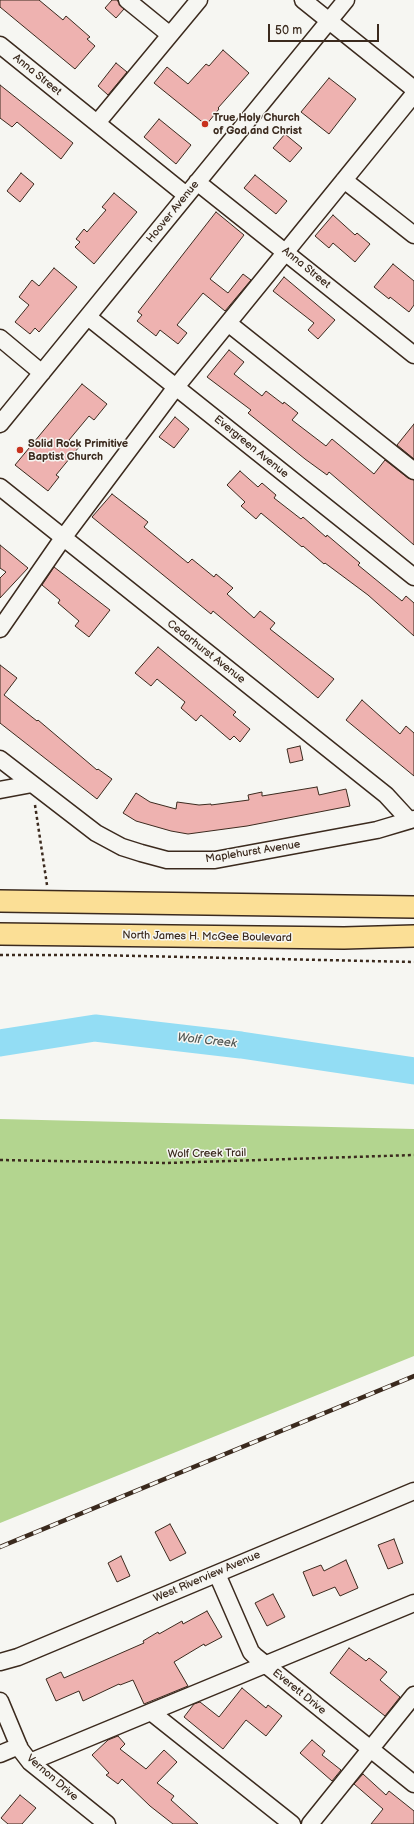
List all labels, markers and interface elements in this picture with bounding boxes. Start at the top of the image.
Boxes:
scale bar [270,16,381,42]
text: 50 m [275,23,302,38]
street label: Anna Street [10,51,64,99]
place label: True Holy Church of God and Christ [213,111,302,137]
marker: True Holy Church of God and Christ [200,119,210,129]
street label: Hoover Avenue [144,178,202,246]
street label: Anna Street [279,244,333,292]
street label: Evergreen Avenue [211,413,291,481]
place label: Solid Rock Primitive Baptist Church [28,437,128,463]
marker: Solid Rock Primitive Baptist Church [15,445,25,455]
street label: Cedarhurst Avenue [164,617,248,687]
street label: Maplehurst Avenue [205,838,301,866]
street label: North James H. McGee Boulevard [122,929,292,945]
water label: Wolf Creek [177,1031,237,1051]
street label: Wolf Creek Trail [168,1147,246,1161]
street label: West Riverview Avenue [151,1548,263,1606]
street label: Everett Drive [270,1666,328,1718]
street label: Vernon Drive [24,1752,80,1804]

